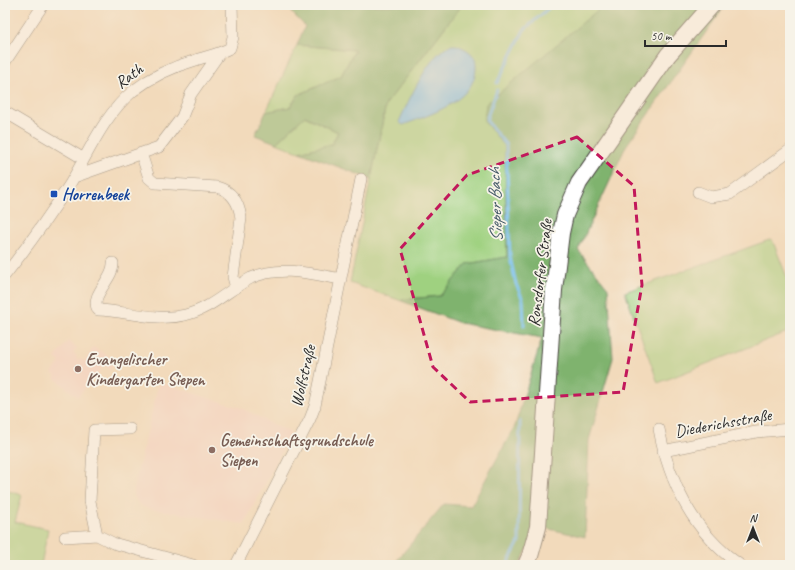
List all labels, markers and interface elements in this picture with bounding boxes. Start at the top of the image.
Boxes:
scale bar [645,22,726,48]
text: 50 m [651,28,673,44]
street label: Rath [111,58,148,93]
water label: Sieper Bach [483,166,507,242]
place label: Horrenbeek [62,184,131,205]
marker: Horrenbeek [49,189,59,199]
street label: Ronsdorfer Straße [523,217,557,328]
street label: Wolfstraße [286,342,321,409]
place label: Evangelischer Kindergarten Siepen [86,349,206,390]
marker: Evangelischer Kindergarten Siepen [73,364,83,374]
street label: Diederichsstraße [673,404,774,442]
place label: Gemeinschaftsgrundschule Siepen [220,430,375,471]
marker: Gemeinschaftsgrundschule Siepen [207,445,217,455]
north arrow [733,508,773,548]
text: N [750,511,759,525]

